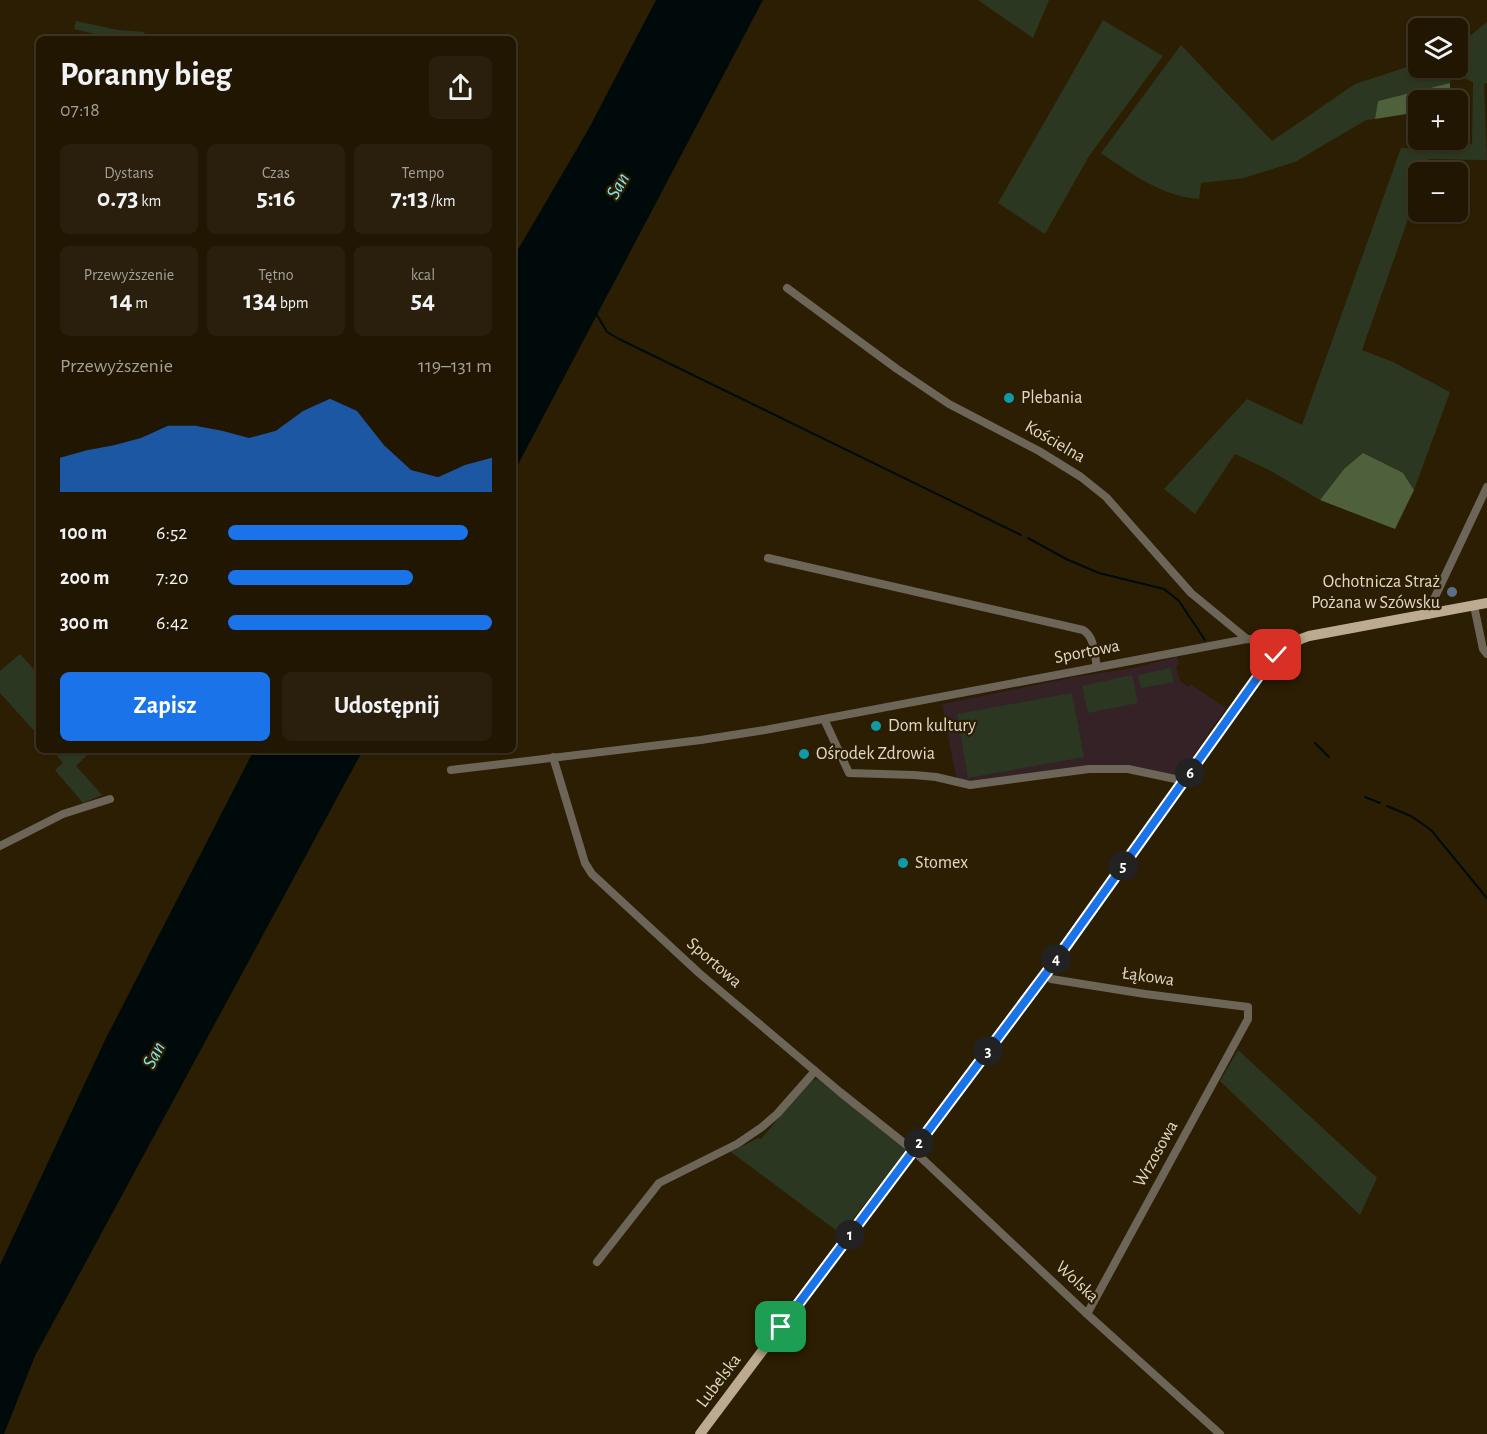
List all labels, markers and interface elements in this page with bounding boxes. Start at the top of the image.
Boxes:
map controls [1408,18,1468,222]
button: layers [1408,18,1468,78]
button: share [429,56,492,119]
text: Poranny bieg [60,59,232,92]
button: + [1408,90,1468,150]
text: 07:18 [60,100,100,120]
button: − [1408,162,1468,222]
text: Dystans [104,165,154,181]
text: Czas [262,165,290,181]
text: Tempo [402,165,444,181]
water label: San [603,169,633,203]
text: 0.73 [97,185,139,211]
text: 5:16 [256,185,296,211]
text: 7:13 [390,185,428,211]
text: km [139,193,161,209]
text: /km [428,193,456,209]
text: Przewyższenie [84,267,174,283]
text: Tętno [258,267,294,283]
text: kcal [411,267,435,283]
text: 14 [110,287,133,313]
text: 134 [243,287,277,313]
text: 54 [411,287,435,313]
text: m [133,295,148,311]
text: bpm [277,295,309,311]
text: Przewyższenie [60,356,173,376]
text: 119–131 m [418,356,492,376]
place label: Plebania [1021,389,1082,407]
marker: Plebania [1002,391,1016,405]
street label: Kościelna [1022,418,1088,466]
text: 100 m [60,523,107,543]
text: 6:52 [156,523,187,543]
text: 200 m [60,568,109,588]
text: 7:20 [156,568,189,588]
place label: Ochotnicza Straż Pożana w Szówsku [1311,573,1440,612]
marker: Ochotnicza Straż Pożana w Szówsku [1445,585,1459,599]
text: 300 m [60,613,109,633]
text: 6:42 [156,613,189,633]
pin [1250,629,1301,680]
street label: Sportowa [1053,637,1121,667]
icon: check [1259,638,1292,671]
button: Zapisz [60,672,270,741]
button: Udostępnij [282,672,492,741]
place label: Dom kultury [888,717,976,735]
marker: Dom kultury [869,719,883,733]
place label: Ośrodek Zdrowia [816,745,935,763]
marker: Ośrodek Zdrowia [797,747,811,761]
pin: 6 [1175,758,1205,788]
text: 6 [1186,765,1194,781]
pin: 5 [1108,851,1138,881]
place label: Stomex [915,854,968,872]
marker: Stomex [896,856,910,870]
text: 5 [1120,858,1126,874]
street label: Sportowa [683,934,745,992]
pin: 4 [1041,944,1071,974]
text: 4 [1052,951,1060,967]
street label: Łąkowa [1121,964,1175,990]
pin: 3 [973,1036,1003,1066]
water label: San [139,1039,169,1071]
text: 3 [985,1043,991,1059]
street label: Wrzosowa [1131,1118,1181,1190]
pin: 2 [904,1128,934,1158]
text: 2 [915,1135,923,1151]
pin: 1 [835,1220,865,1250]
text: 1 [847,1227,853,1243]
street label: Wolska [1052,1258,1102,1306]
pin [755,1301,806,1352]
icon: arrive [764,1310,797,1343]
street label: Lubelska [693,1351,745,1411]

